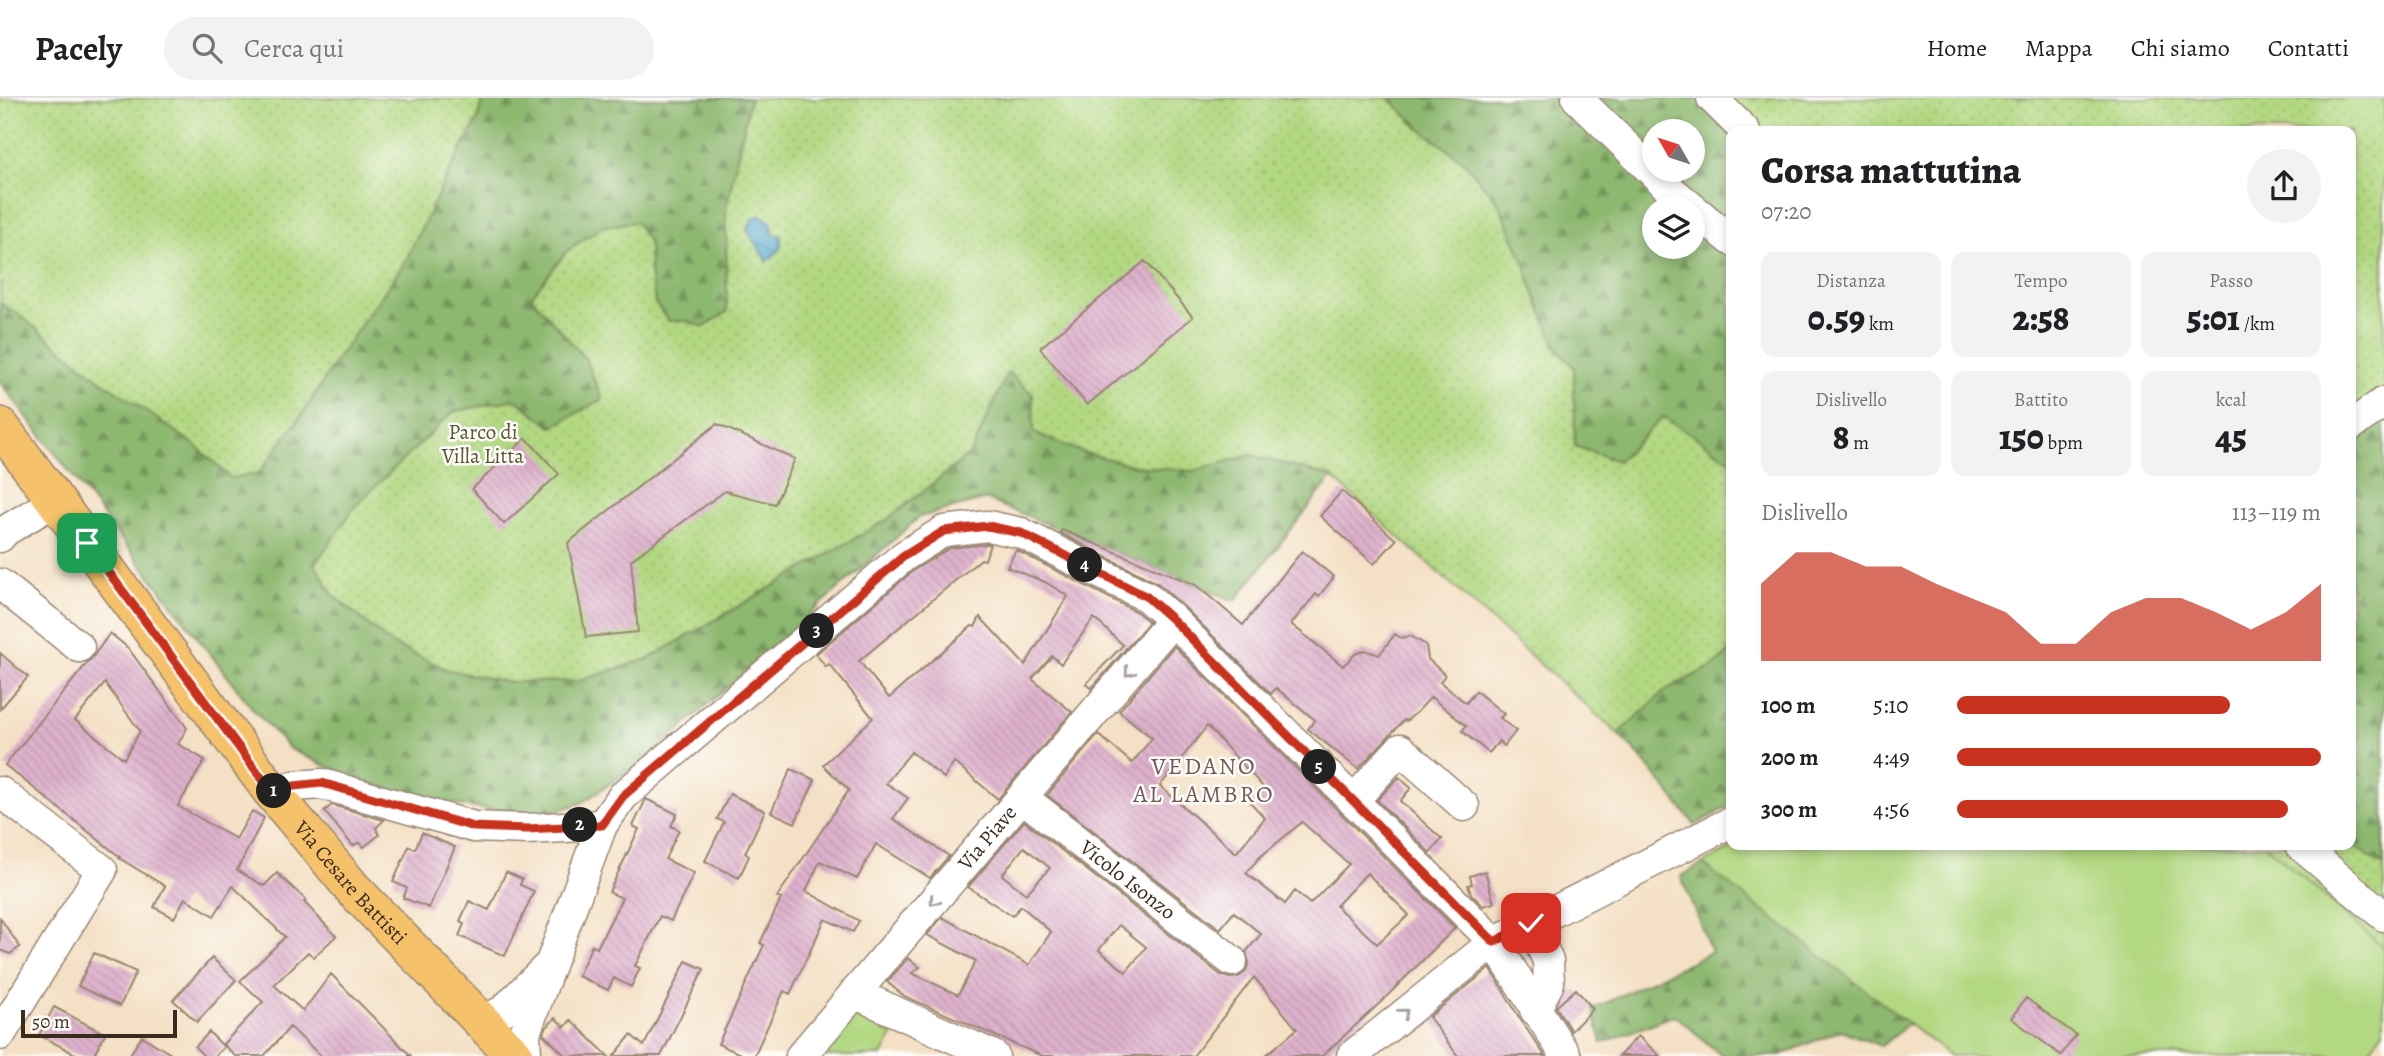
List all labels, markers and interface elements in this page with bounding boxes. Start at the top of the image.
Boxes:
search box [164,17,654,80]
text: Pacely [35,26,122,71]
icon: search [188,29,226,67]
text: Cerca qui [244,31,344,66]
text: Home [1927,32,1987,64]
text: Mappa [2025,32,2093,64]
text: Chi siamo [2131,32,2230,64]
text: Contatti [2268,32,2349,64]
north arrow [1642,119,1704,182]
map controls [1642,119,1705,259]
text: Corsa mattutina [1761,144,2022,196]
button: share [2247,149,2321,223]
button: layers [1642,196,1705,259]
text: 07:20 [1761,196,1812,227]
text: Distanza [1816,268,1886,294]
text: Tempo [2014,268,2068,294]
text: Passo [2209,268,2253,294]
text: 0.59 [1808,294,1865,342]
text: 2:58 [2013,294,2069,342]
text: 5:01 [2187,294,2240,342]
text: km [1865,311,1894,337]
text: /km [2240,311,2275,337]
text: Dislivello [1815,387,1887,413]
text: Battito [2014,387,2068,413]
text: kcal [2216,387,2246,413]
text: 8 [1833,413,1850,461]
text: 150 [1999,413,2044,461]
text: 45 [2215,413,2247,461]
park label: Parco di Villa Litta [441,418,524,470]
text: m [1850,430,1869,456]
text: bpm [2044,430,2083,456]
text: Dislivello [1761,497,1848,528]
text: 113–119 m [2232,497,2321,528]
pin [57,513,117,573]
icon: arrive [68,524,106,562]
pin: 4 [1068,547,1102,582]
text: 4 [1080,551,1089,577]
pin: 3 [800,614,834,648]
text: 3 [812,617,821,643]
one-way arrow [1125,663,1137,676]
text: 100 m [1761,690,1816,721]
text: 5:10 [1873,690,1909,721]
text: 200 m [1761,742,1819,773]
text: 4:49 [1873,742,1910,773]
district label: VEDANO AL LAMBRO [1132,750,1275,810]
pin: 5 [1302,750,1336,784]
text: 5 [1314,753,1323,779]
pin: 1 [256,774,292,808]
text: 1 [270,777,277,803]
text: 300 m [1761,794,1817,825]
text: 4:56 [1873,794,1909,825]
street label: Via Piave [951,799,1023,877]
pin: 2 [562,808,598,842]
text: 2 [575,811,584,837]
street label: Via Cesare Battisti [287,814,413,951]
street label: Vicolo Isonzo [1073,833,1182,926]
one-way arrow [930,893,942,906]
pin [1501,893,1561,953]
icon: check [1512,904,1550,942]
scale bar [21,1007,177,1039]
text: 50 m [32,1009,70,1035]
one-way arrow [1396,1009,1409,1021]

